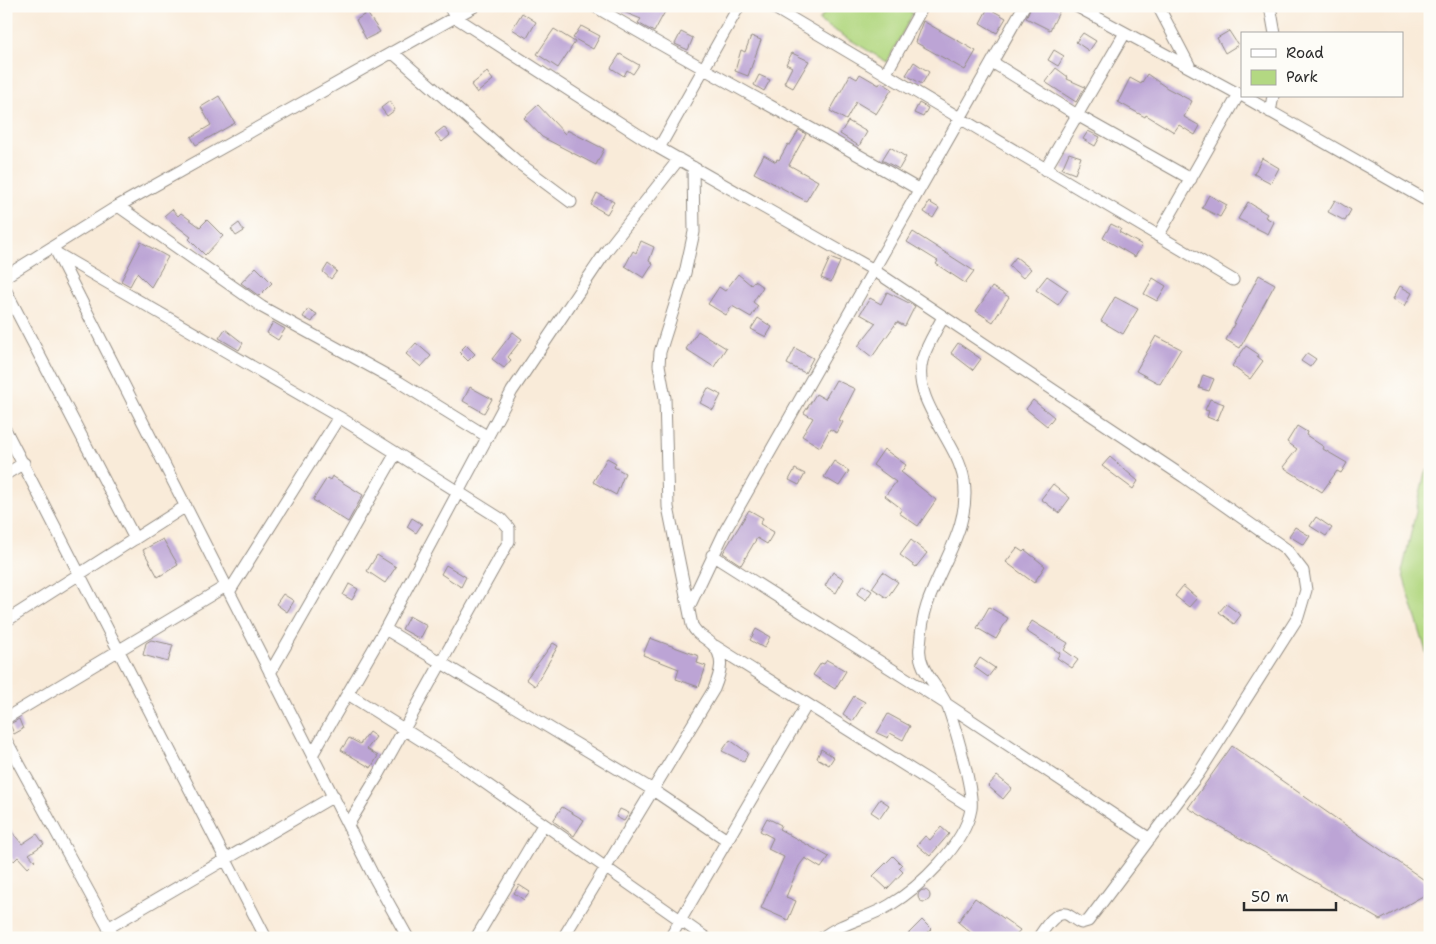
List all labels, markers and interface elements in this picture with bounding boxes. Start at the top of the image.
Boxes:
legend [1241,32,1404,98]
text: Road [1286,43,1324,63]
text: Park [1286,67,1318,87]
scale bar [1244,879,1336,911]
text: 50 m [1251,887,1289,907]

